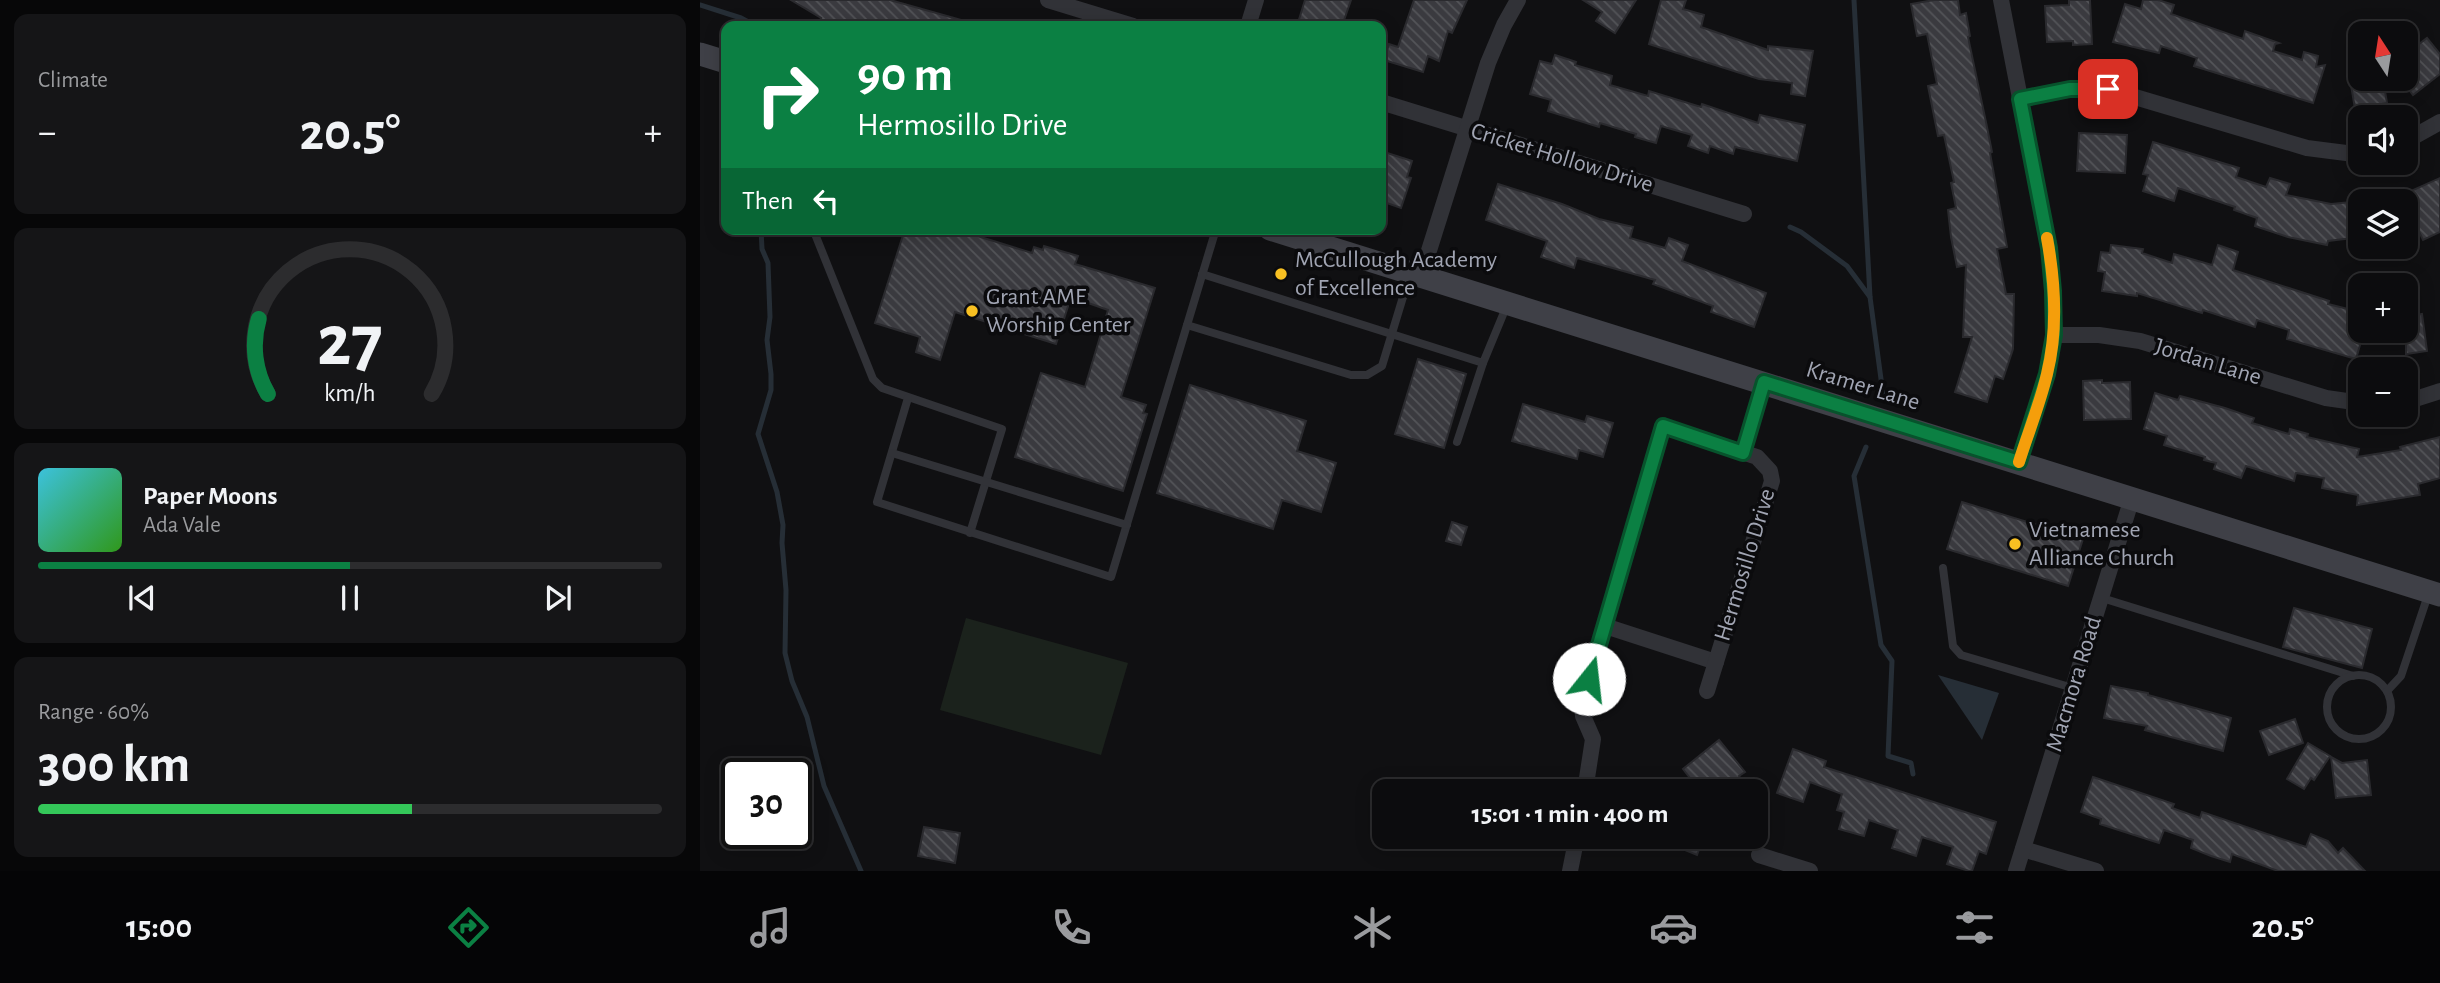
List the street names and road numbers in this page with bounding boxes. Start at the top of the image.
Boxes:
street label: Cricket Hollow Drive [1468,119,1656,197]
street label: Jordan Lane [2152,334,2264,390]
street label: Kramer Lane [1803,357,1923,415]
street label: Hermosillo Drive [1710,486,1780,644]
street label: Macmora Road [2042,614,2106,754]

